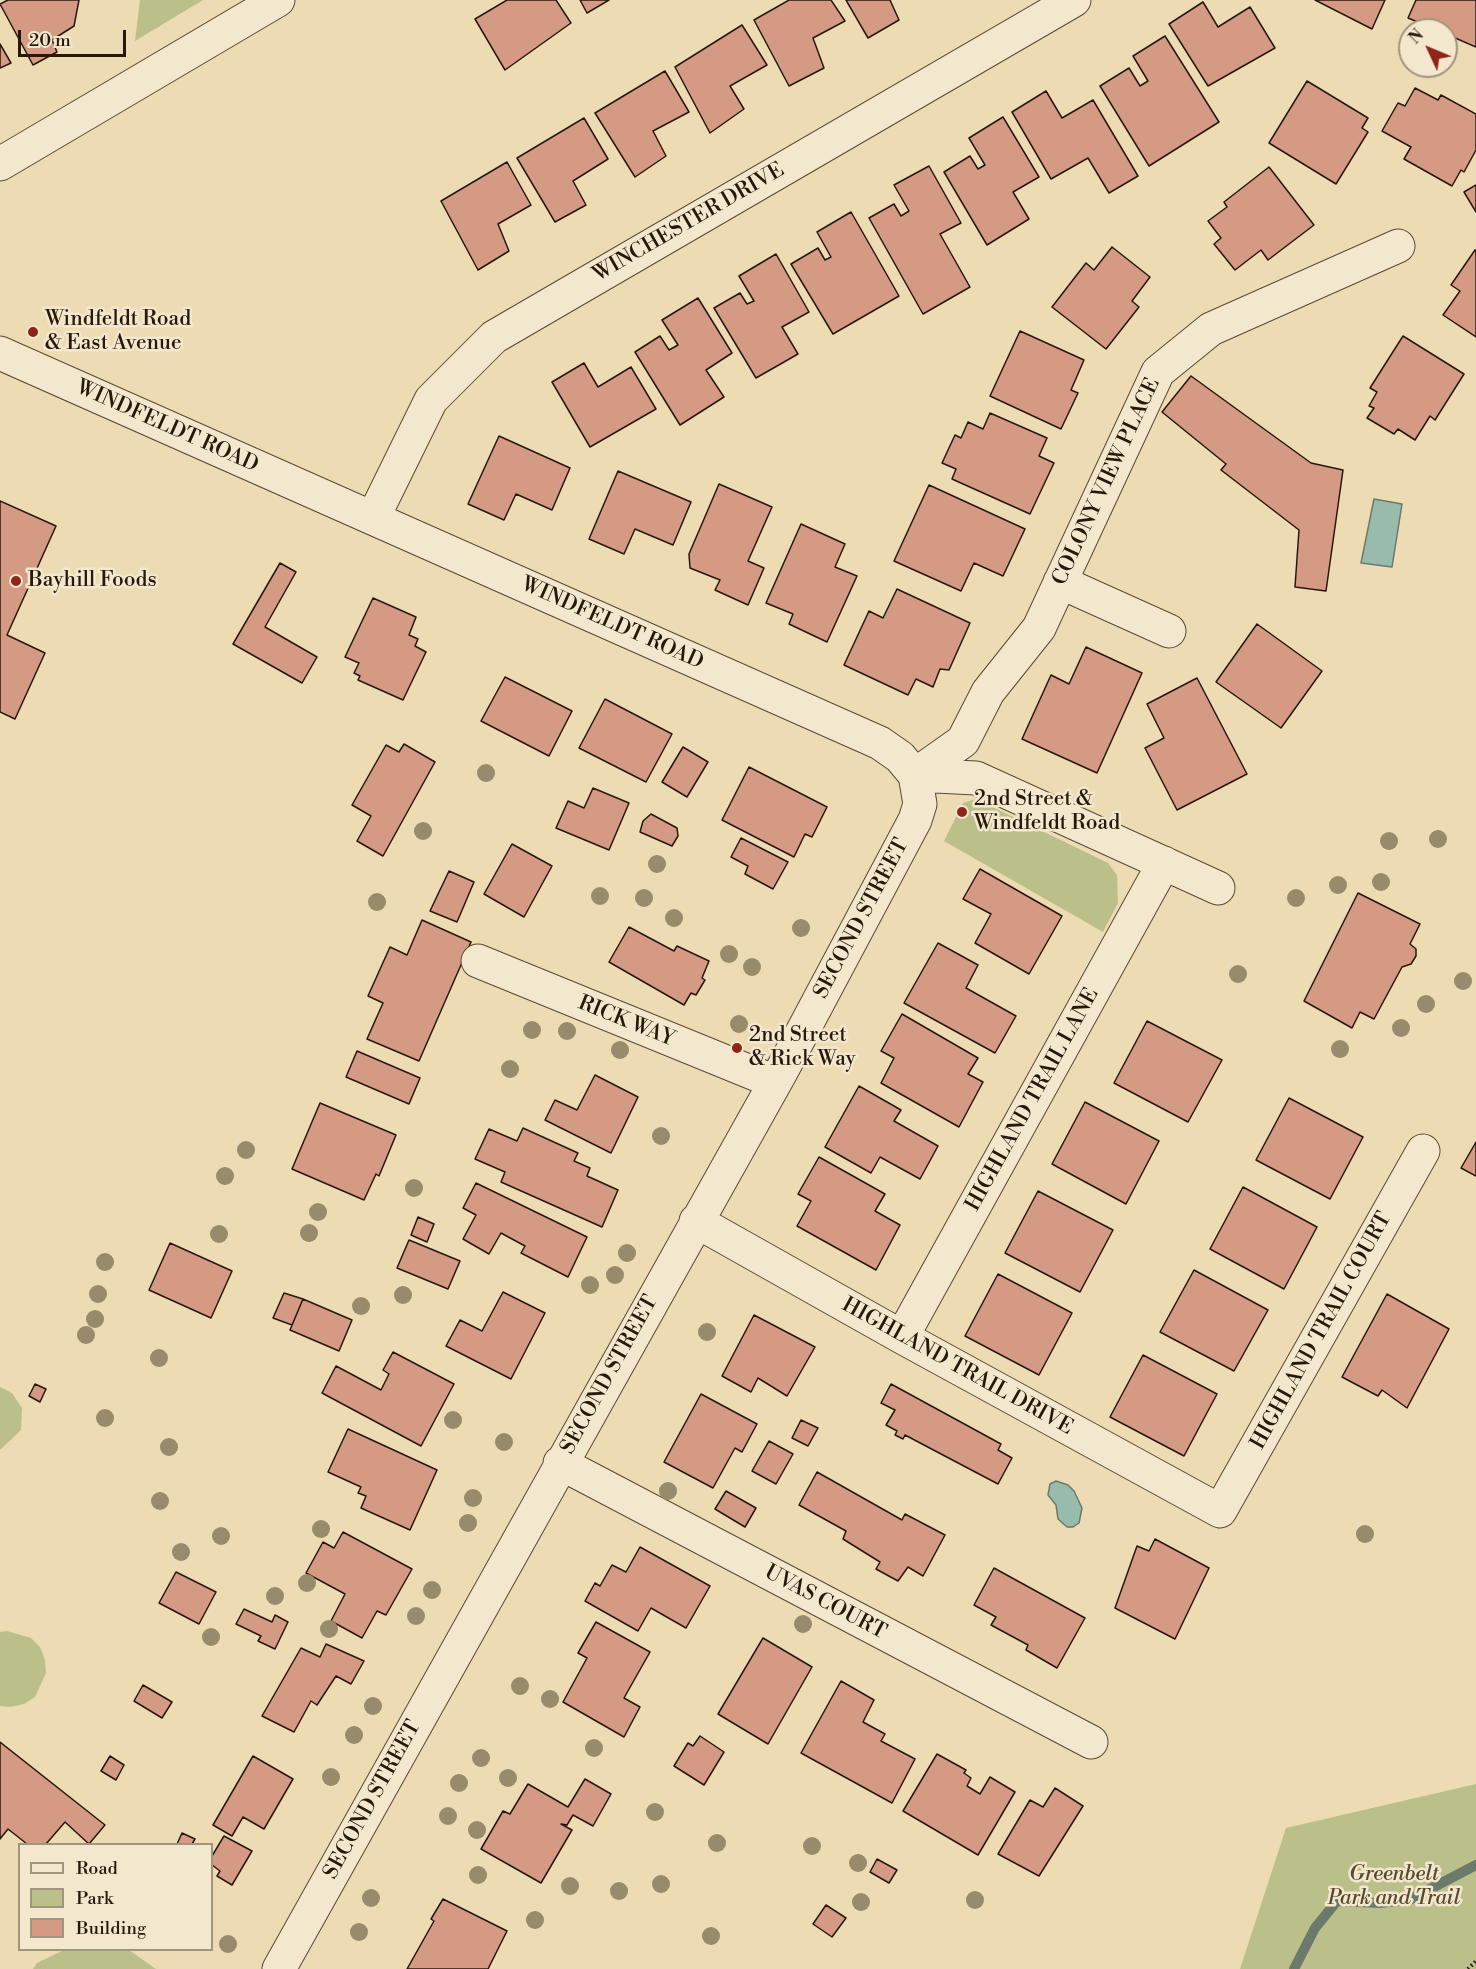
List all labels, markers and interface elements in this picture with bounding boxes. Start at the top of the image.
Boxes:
scale bar [21,18,129,56]
north arrow [1398,18,1458,78]
text: N [1405,25,1428,48]
text: 20 m [29,29,71,52]
street label: WINCHESTER DRIVE [589,158,789,288]
place label: Windfeldt Road & East Avenue [45,307,191,357]
marker: Windfeldt Road & East Avenue [26,325,40,339]
street label: COLONY VIEW PLACE [1048,374,1166,590]
street label: WINDFELDT ROAD [72,375,262,479]
place label: Bayhill Foods [28,568,157,594]
street label: WINDFELDT ROAD [517,572,707,676]
marker: Bayhill Foods [9,574,23,588]
place label: 2nd Street & Windfeldt Road [974,787,1120,837]
marker: 2nd Street & Windfeldt Road [955,805,969,819]
street label: SECOND STREET [809,835,915,1003]
street label: HIGHLAND TRAIL LANE [961,984,1105,1216]
street label: RICK WAY [574,991,678,1053]
place label: 2nd Street & Rick Way [749,1023,856,1073]
marker: 2nd Street & Rick Way [730,1041,744,1055]
street label: HIGHLAND TRAIL COURT [1246,1208,1398,1454]
street label: SECOND STREET [556,1291,664,1459]
street label: HIGHLAND TRAIL DRIVE [837,1293,1077,1441]
street label: UVAS COURT [760,1560,890,1646]
street label: SECOND STREET [319,1716,427,1884]
legend [18,1843,213,1951]
text: Road [76,1857,118,1880]
park label: Greenbelt Park and Trail [1328,1862,1460,1912]
text: Park [76,1887,113,1910]
text: Building [76,1917,146,1940]

